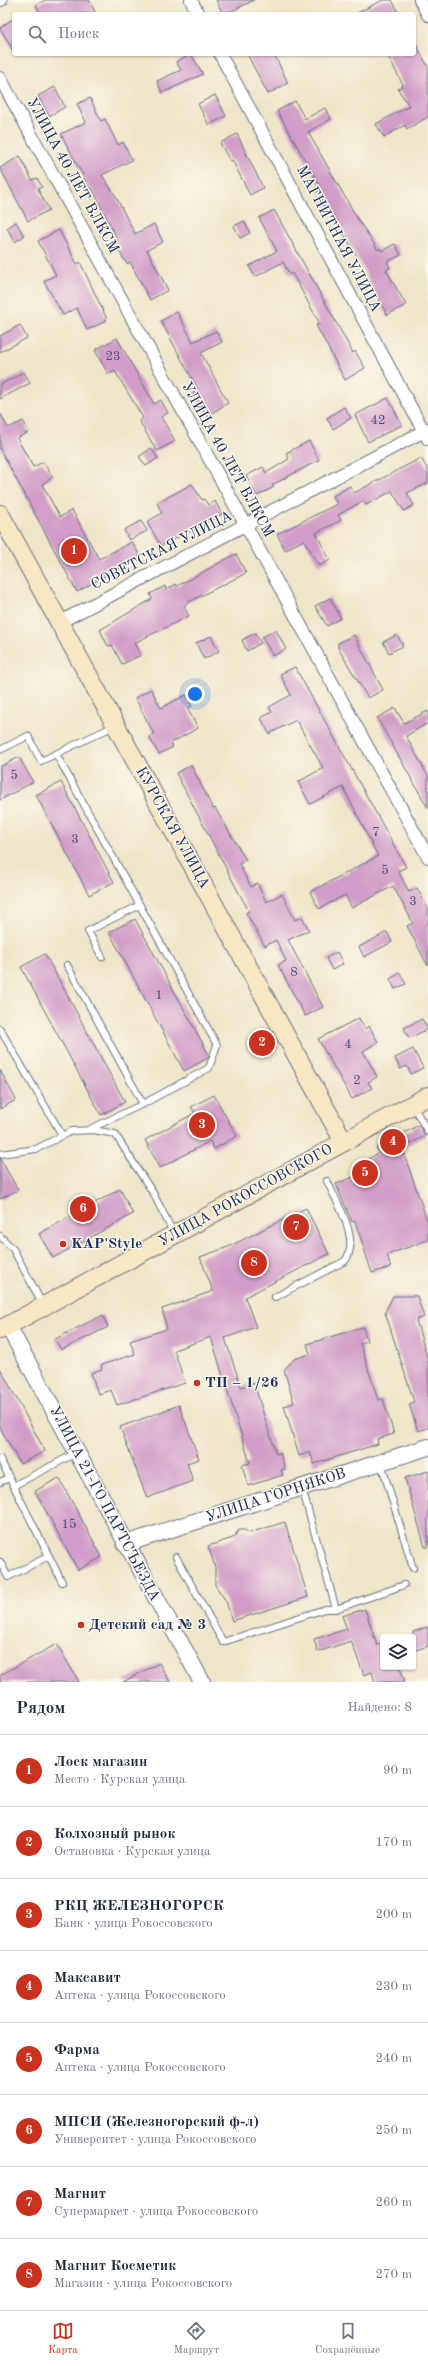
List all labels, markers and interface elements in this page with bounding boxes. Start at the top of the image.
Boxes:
search box [12,12,416,56]
icon: search [26,23,48,45]
text: Поиск [58,27,99,42]
street label: УЛИЦА 40 ЛЕТ ВЛКСМ [23,96,121,256]
street label: МАГНИТНАЯ УЛИЦА [293,163,383,315]
house number: 23 [105,350,121,363]
street label: УЛИЦА 40 ЛЕТ ВЛКСМ [178,380,276,540]
house number: 42 [370,414,386,427]
street label: СОВЕТСКАЯ УЛИЦА [89,509,236,593]
pin: 1 [61,536,87,566]
your location [185,684,205,704]
street label: КУРСКАЯ УЛИЦА [132,765,212,892]
house number: 5 [10,769,18,782]
house number: 7 [372,826,380,839]
house number: 3 [71,833,79,846]
house number: 5 [381,864,389,877]
house number: 3 [409,895,417,908]
house number: 8 [290,966,298,979]
house number: 1 [155,989,163,1002]
pin: 2 [249,1028,275,1058]
house number: 4 [344,1038,352,1051]
house number: 2 [353,1074,361,1087]
pin: 3 [189,1110,215,1140]
pin: 4 [380,1127,406,1157]
street label: УЛИЦА РОКОССОВСКОГО [157,1142,335,1250]
pin: 5 [352,1158,378,1188]
pin: 6 [70,1194,96,1224]
pin: 7 [283,1212,309,1242]
place label: KAP'Style [71,1237,142,1252]
marker: KAP'Style [58,1239,68,1249]
pin: 8 [241,1248,267,1278]
place label: ТП – 1/26 [205,1376,279,1391]
marker: ТП – 1/26 [192,1378,202,1388]
street label: УЛИЦА 21-ГО ПАРТСЪЕЗДА [46,1404,162,1604]
street label: УЛИЦА ГОРНЯКОВ [204,1466,348,1526]
house number: 15 [61,1518,77,1531]
place label: Детский сад № 3 [89,1618,206,1633]
marker: Детский сад № 3 [76,1620,86,1630]
map controls [380,1634,416,1670]
button: layers [380,1634,416,1670]
text: Рядом [16,1700,65,1717]
text: Найдено: 8 [348,1701,412,1714]
text: Лоск магазин [54,1755,147,1770]
text: 1 [25,1764,33,1777]
text: 90 m [383,1764,412,1777]
text: Место · Курская улица [54,1773,185,1786]
text: Колхозный рынок [54,1827,175,1842]
text: 2 [25,1836,33,1849]
text: 170 m [375,1836,412,1849]
text: Остановка · Курская улица [54,1845,210,1858]
text: РКЦ ЖЕЛЕЗНОГОРСК [54,1899,224,1914]
text: 3 [25,1908,33,1921]
text: 200 m [375,1908,412,1921]
text: Банк · улица Рокоссовского [54,1917,213,1930]
text: Максавит [54,1971,121,1986]
text: 4 [25,1980,33,1993]
text: 230 m [375,1980,412,1993]
text: Аптека · улица Рокоссовского [54,1989,226,2002]
text: Фарма [54,2043,100,2058]
text: 5 [25,2052,33,2065]
text: 240 m [375,2052,412,2065]
text: Аптека · улица Рокоссовского [54,2061,226,2074]
text: МПСИ (Железногорский ф-л) [54,2115,259,2130]
text: 6 [25,2124,33,2137]
text: 250 m [375,2124,412,2137]
text: Университет · улица Рокоссовского [54,2133,256,2146]
text: Магнит [54,2187,106,2202]
text: 7 [25,2196,33,2209]
text: 260 m [375,2196,412,2209]
text: Супермаркет · улица Рокоссовского [54,2205,258,2218]
text: Магнит Косметик [54,2259,176,2274]
text: 8 [25,2268,33,2281]
text: 270 m [375,2268,412,2281]
text: Магазин · улица Рокоссовского [54,2277,232,2290]
tab: Карта [48,2320,78,2358]
tab: Маршрут [174,2320,219,2358]
tab: Сохранённые [315,2320,380,2358]

